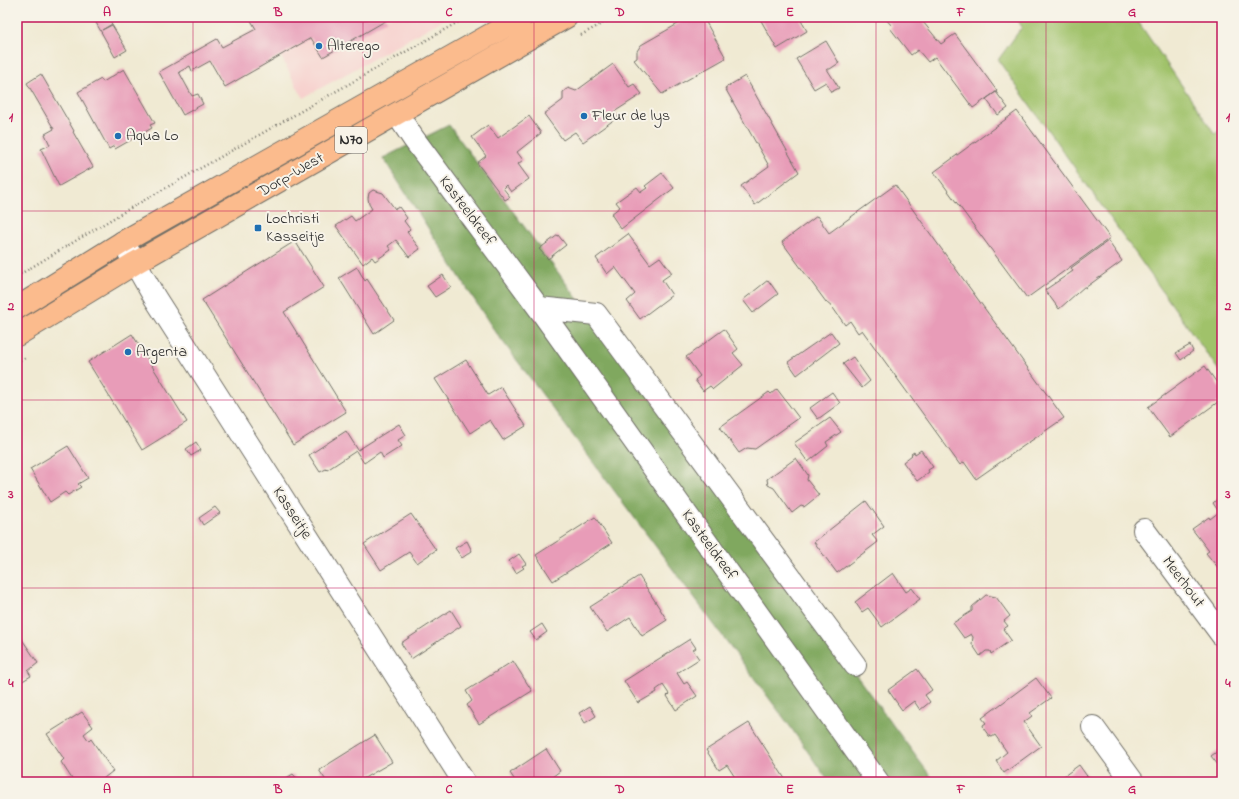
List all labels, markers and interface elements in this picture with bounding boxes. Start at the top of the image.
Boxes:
text: A [103,3,111,22]
text: B [273,3,283,22]
text: C [445,3,453,22]
text: D [614,3,625,22]
text: E [786,3,794,22]
text: F [956,3,966,22]
text: G [1128,3,1136,22]
place label: Alterego [327,34,380,58]
marker: Alterego [314,41,324,51]
place label: Fleur de lys [591,104,670,128]
text: 1 [9,108,14,127]
text: 1 [1226,108,1231,127]
marker: Fleur de lys [579,111,589,121]
place label: Aqua Lo [126,124,179,148]
road number: N70 [335,127,367,153]
marker: Aqua Lo [113,131,123,141]
street label: Dorp-West [253,146,329,204]
street label: Kasteeldreef [433,171,502,252]
place label: Lochristi Kasseitje [266,207,325,249]
marker: Lochristi Kasseitje [253,223,263,233]
text: 2 [7,297,15,316]
text: 2 [1224,297,1232,316]
place label: Argenta [136,340,187,364]
marker: Argenta [123,347,133,357]
street label: Kasseitje [266,482,318,545]
text: 3 [7,485,14,504]
text: 3 [1224,485,1231,504]
street label: Kasteeldreef [675,505,743,586]
street label: Meerhout [1156,551,1211,613]
text: 4 [7,674,14,693]
text: 4 [1224,674,1231,693]
text: A [103,780,111,799]
text: B [273,780,283,799]
text: C [445,780,453,799]
text: D [614,780,625,799]
text: E [786,780,794,799]
text: F [956,780,966,799]
text: G [1128,780,1136,799]

